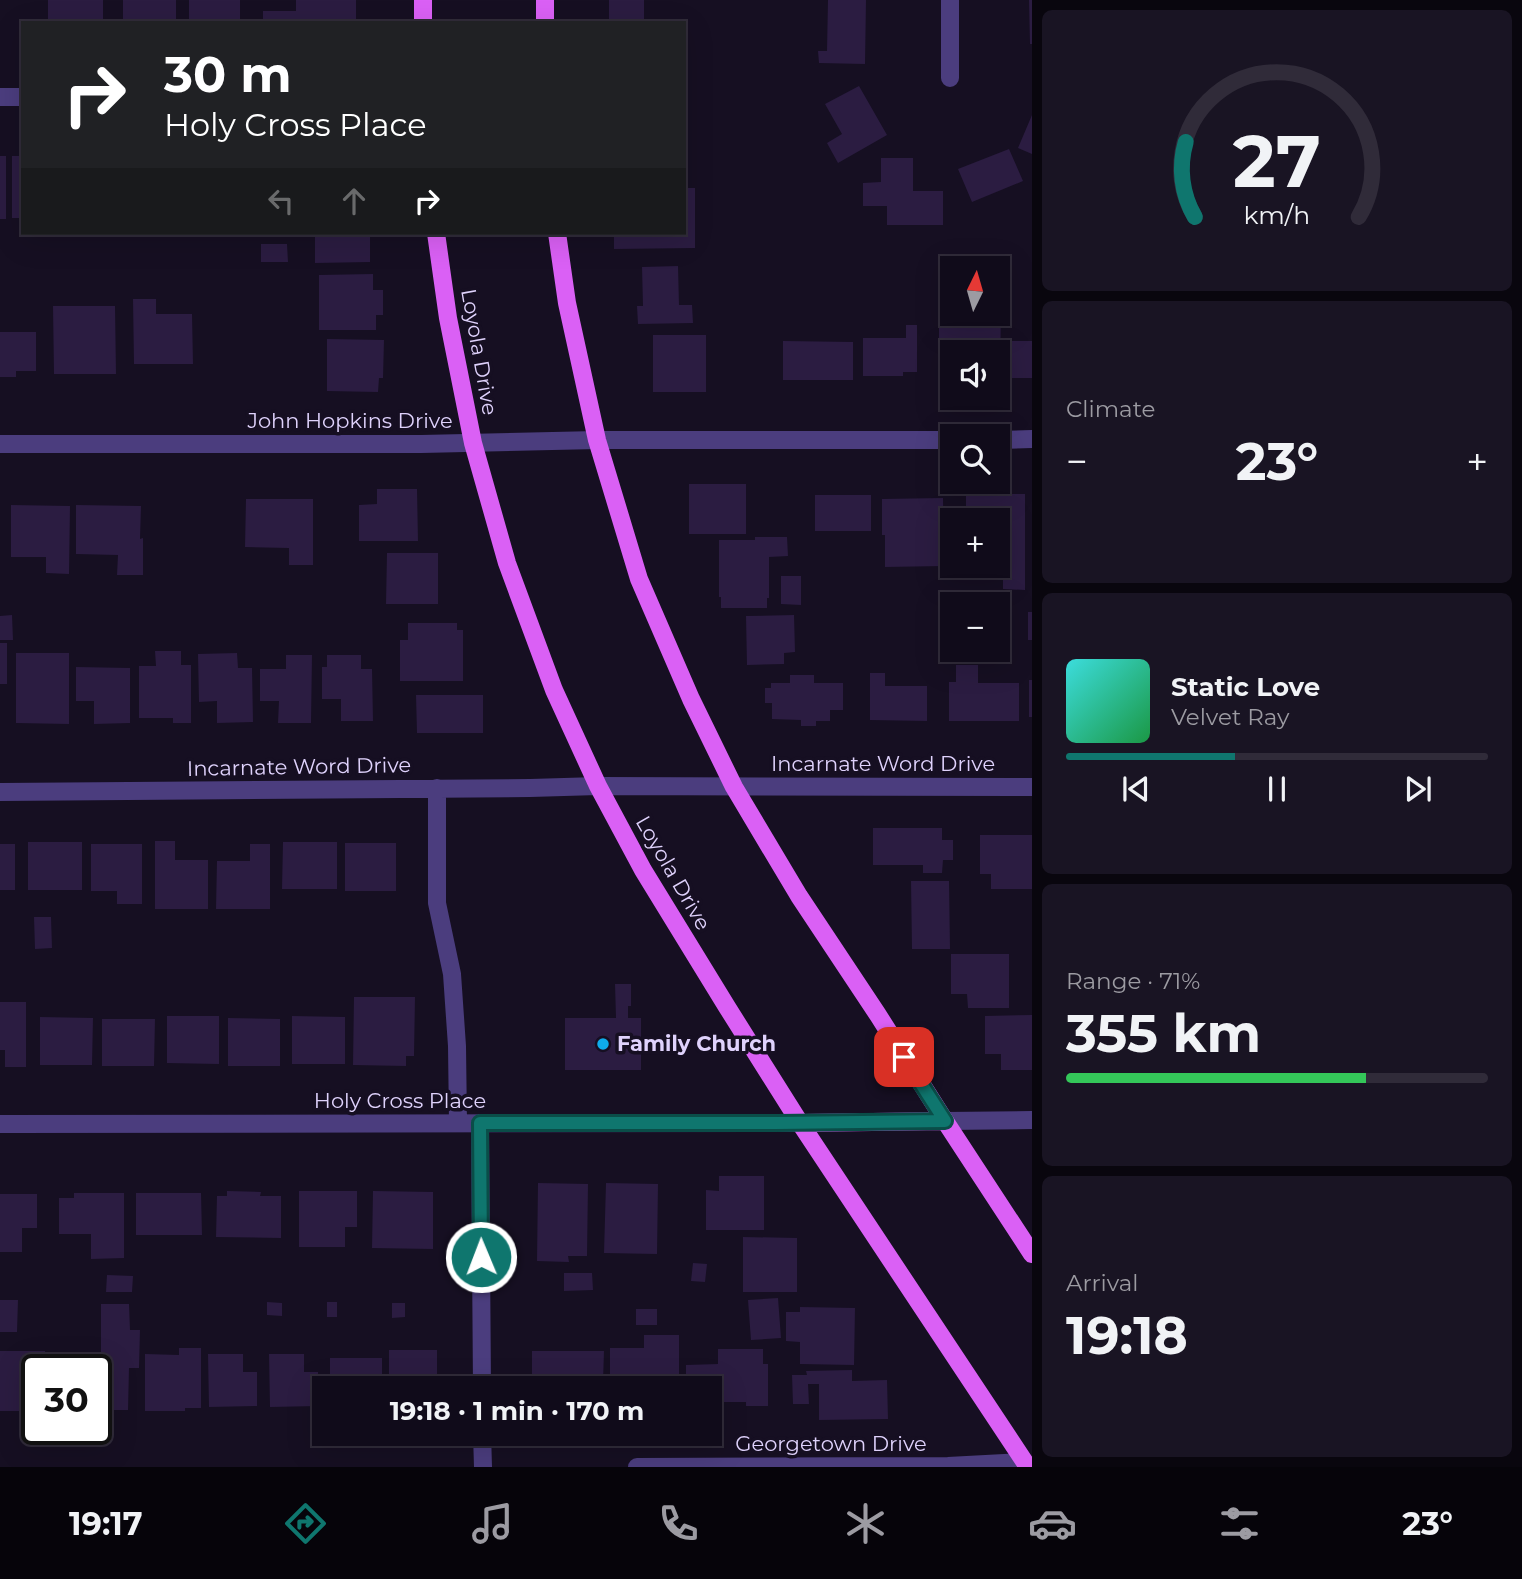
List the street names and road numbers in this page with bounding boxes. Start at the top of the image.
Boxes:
street label: Loyola Drive [456,287,503,417]
street label: John Hopkins Drive [246,408,453,433]
street label: Incarnate Word Drive [771,751,995,776]
street label: Incarnate Word Drive [187,752,411,781]
street label: Loyola Drive [631,811,716,934]
street label: Holy Cross Place [314,1088,486,1113]
street label: Georgetown Drive [735,1431,927,1456]

